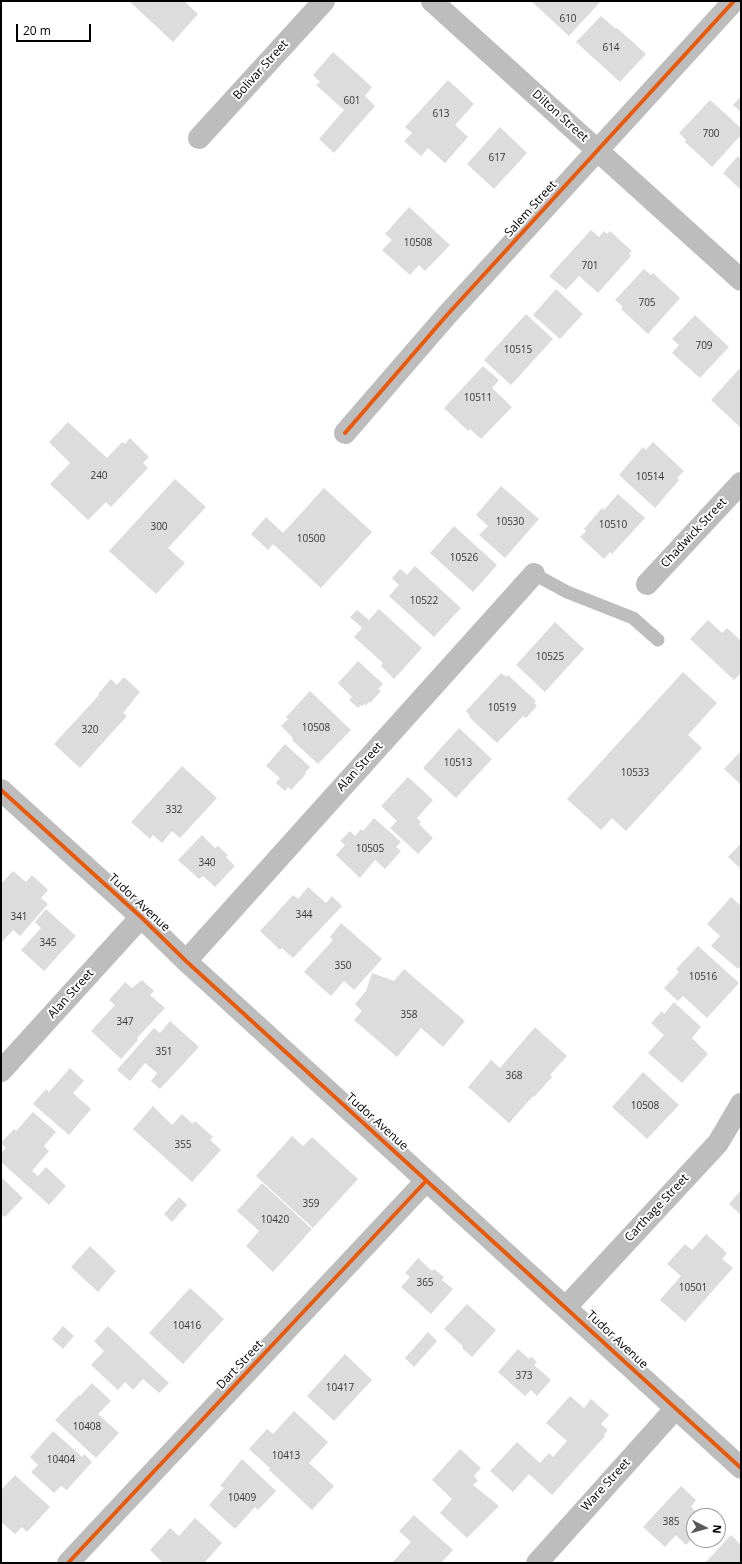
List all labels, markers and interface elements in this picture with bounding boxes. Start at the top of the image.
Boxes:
house number: 610 [559,13,577,25]
scale bar [18,16,93,42]
text: 20 m [23,22,51,39]
street label: Bolivar Street [230,37,292,103]
house number: 614 [602,42,620,54]
street label: Dilton Street [529,87,591,145]
house number: 601 [343,95,361,107]
house number: 613 [432,108,450,120]
house number: 700 [702,128,720,140]
house number: 617 [488,152,506,164]
street label: Salem Street [502,178,560,240]
house number: 10508 [404,237,432,249]
house number: 701 [581,260,599,272]
house number: 705 [638,297,656,309]
house number: 709 [695,340,713,352]
house number: 10515 [504,344,532,356]
house number: 10511 [464,392,492,404]
house number: 240 [90,470,108,482]
house number: 10514 [636,471,664,483]
street label: Chadwick Street [658,495,730,571]
house number: 10530 [496,516,524,528]
house number: 10510 [599,519,627,531]
house number: 300 [150,521,168,533]
house number: 10500 [297,533,325,545]
house number: 10526 [450,552,478,564]
house number: 10522 [410,595,438,607]
house number: 10525 [536,651,564,663]
house number: 10519 [488,702,516,714]
house number: 10508 [302,722,330,734]
house number: 320 [81,724,99,736]
street label: Alan Street [334,739,386,795]
house number: 10513 [444,757,472,769]
house number: 10533 [621,767,649,779]
house number: 332 [165,804,183,816]
house number: 10505 [356,843,384,855]
house number: 340 [198,857,216,869]
street label: Tudor Avenue [105,871,173,935]
house number: 344 [295,909,313,921]
house number: 341 [10,911,28,923]
house number: 345 [39,937,57,949]
house number: 350 [334,960,352,972]
street label: Alan Street [45,966,97,1022]
house number: 10516 [689,971,717,983]
house number: 358 [400,1009,418,1021]
house number: 347 [116,1016,134,1028]
house number: 351 [155,1046,173,1058]
house number: 368 [505,1070,523,1082]
street label: Tudor Avenue [343,1090,411,1154]
house number: 10508 [631,1100,659,1112]
house number: 355 [174,1139,192,1151]
street label: Carthage Street [622,1171,692,1245]
house number: 359 [302,1198,320,1210]
house number: 10420 [261,1214,289,1226]
house number: 365 [416,1277,434,1289]
house number: 10501 [679,1282,707,1294]
street label: Tudor Avenue [583,1308,651,1372]
house number: 10416 [173,1320,201,1332]
street label: Dart Street [214,1338,266,1392]
house number: 373 [515,1370,533,1382]
house number: 10417 [326,1382,354,1394]
house number: 10408 [73,1421,101,1433]
house number: 10413 [272,1450,300,1462]
house number: 10404 [47,1454,75,1466]
street label: Ware Street [579,1456,633,1514]
house number: 10409 [228,1492,256,1504]
north arrow [686,1508,726,1548]
house number: 385 [662,1516,680,1528]
text: N [710,1524,725,1534]

